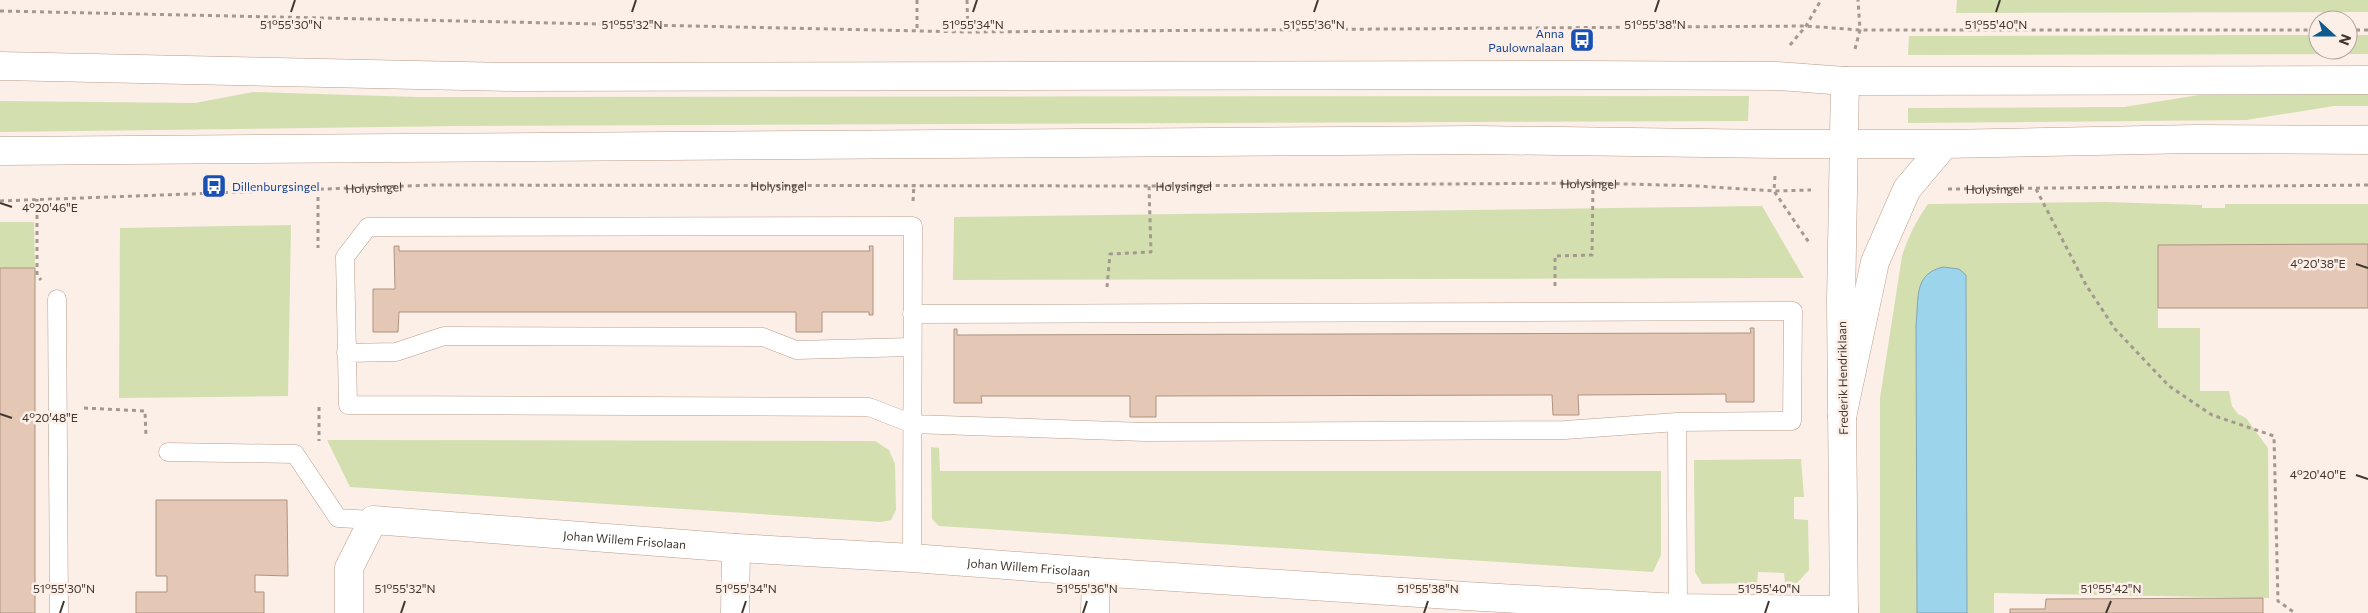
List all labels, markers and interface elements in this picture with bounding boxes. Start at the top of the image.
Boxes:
north arrow [2308,10,2358,60]
text: 51°55'30"N [260,17,322,31]
text: 51°55'32"N [602,17,662,31]
text: 51°55'34"N [942,17,1004,31]
text: 51°55'36"N [1283,17,1345,31]
text: 51°55'38"N [1624,17,1686,31]
text: 51°55'40"N [1965,17,2027,31]
place label: Anna Paulownalaan [1488,26,1564,54]
bus stop icon: Anna Paulownalaan [1569,27,1595,53]
text: N [2336,32,2355,48]
bus stop icon: Dillenburgsingel [201,173,227,199]
street label: Holysingel [1560,176,1617,191]
street label: Holysingel [750,178,807,193]
place label: Dillenburgsingel [232,179,320,193]
street label: Holysingel [345,179,402,195]
street label: Holysingel [1155,179,1212,193]
street label: Holysingel [1966,181,2022,196]
text: 4°20'46"E [22,200,78,214]
text: 4°20'38"E [2290,256,2346,270]
street label: Frederik Hendriklaan [1834,321,1850,435]
text: 4°20'48"E [22,410,78,424]
text: 4°20'40"E [2290,467,2346,481]
street label: Johan Willem Frisolaan [562,528,687,551]
street label: Johan Willem Frisolaan [966,555,1091,579]
text: 51°55'30"N [33,581,95,595]
text: 51°55'32"N [375,581,435,595]
text: 51°55'34"N [715,581,777,595]
text: 51°55'36"N [1056,581,1118,595]
text: 51°55'38"N [1397,581,1459,595]
text: 51°55'40"N [1738,581,1800,595]
text: 51°55'42"N [2080,581,2142,595]

